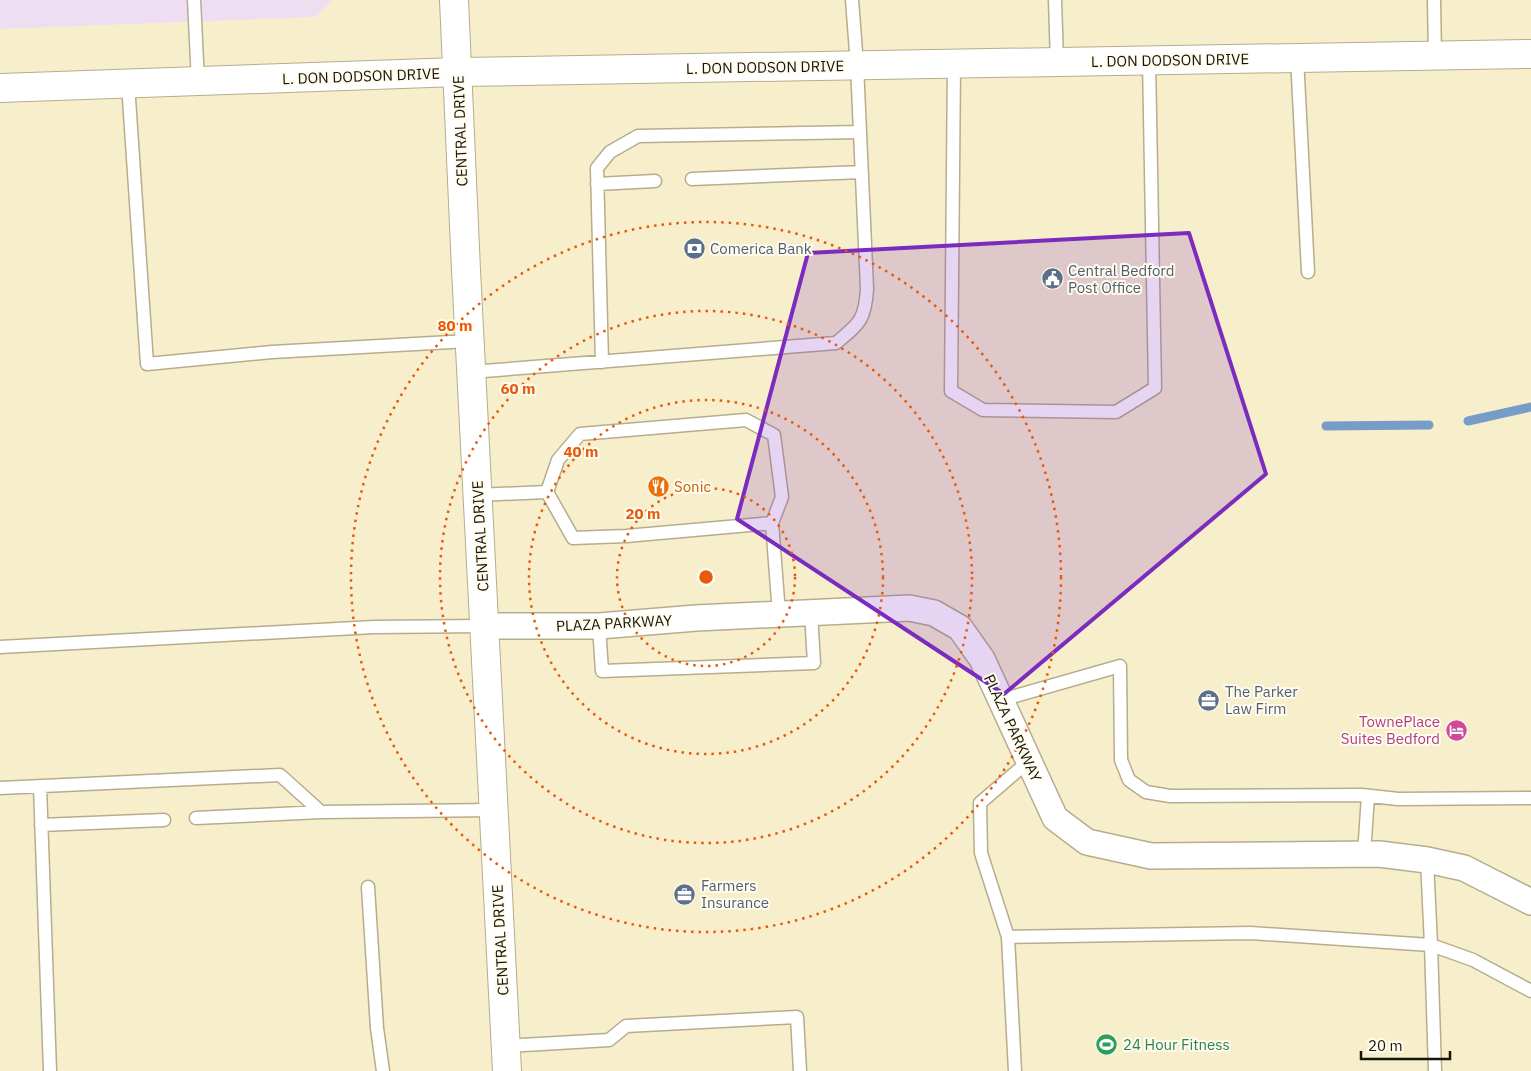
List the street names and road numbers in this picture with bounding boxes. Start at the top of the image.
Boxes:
street label: L. DON DODSON DRIVE [1091,49,1249,71]
street label: L. DON DODSON DRIVE [686,56,844,78]
street label: L. DON DODSON DRIVE [282,64,440,88]
street label: CENTRAL DRIVE [449,75,471,187]
street label: CENTRAL DRIVE [468,480,492,592]
street label: PLAZA PARKWAY [555,610,673,636]
street label: PLAZA PARKWAY [980,671,1046,785]
street label: CENTRAL DRIVE [488,884,512,996]

